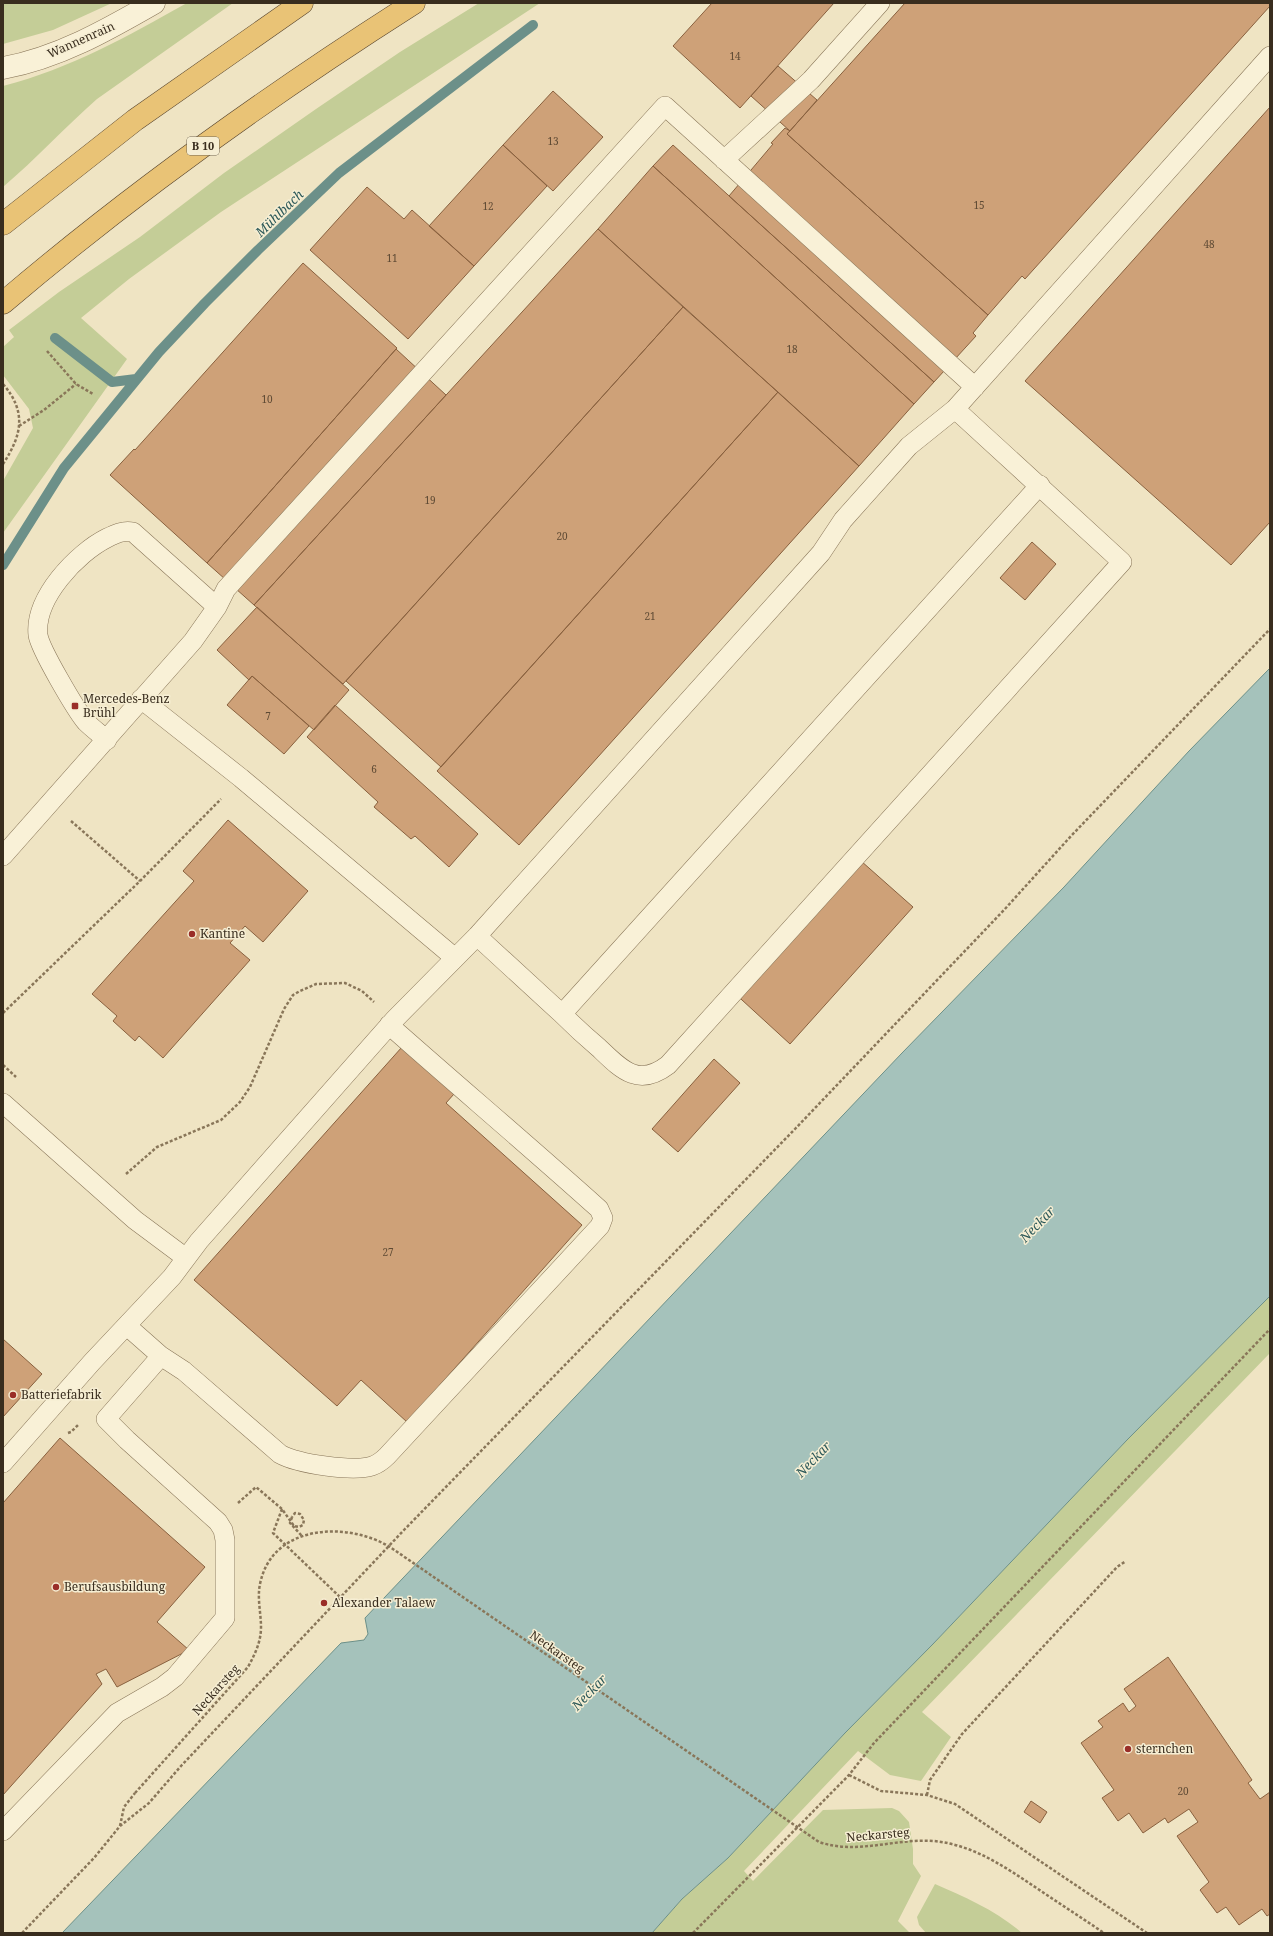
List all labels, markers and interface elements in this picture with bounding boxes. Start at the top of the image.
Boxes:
street label: Wannenrain [45,17,117,62]
house number: 14 [729,49,741,63]
house number: 13 [547,134,559,148]
road number: B 10 [187,137,219,155]
water label: Mühlbach [250,185,307,241]
house number: 15 [973,198,985,212]
house number: 12 [482,199,494,213]
house number: 48 [1203,237,1215,251]
house number: 11 [386,251,398,265]
house number: 18 [786,342,798,356]
house number: 10 [261,392,273,406]
house number: 19 [424,493,436,507]
house number: 20 [556,529,568,543]
house number: 21 [644,609,656,623]
place label: Mercedes-Benz Brühl [83,690,170,721]
marker: Mercedes-Benz Brühl [70,701,80,711]
house number: 7 [265,709,271,723]
house number: 6 [371,762,377,776]
place label: Kantine [200,925,245,942]
marker: Kantine [187,929,197,939]
water label: Neckar [1015,1201,1059,1247]
house number: 27 [382,1245,394,1259]
place label: Batteriefabrik [21,1386,102,1403]
marker: Batteriefabrik [8,1390,18,1400]
water label: Neckar [791,1436,835,1482]
place label: Berufsausbildung [64,1578,166,1595]
marker: Berufsausbildung [51,1582,61,1592]
place label: Alexander Talaew [332,1594,436,1611]
marker: Alexander Talaew [319,1598,329,1608]
street label: Neckarsteg [526,1626,589,1677]
street label: Neckarsteg [188,1660,244,1719]
water label: Neckar [567,1669,611,1715]
place label: sternchen [1136,1740,1193,1757]
marker: sternchen [1123,1744,1133,1754]
house number: 20 [1177,1784,1189,1798]
street label: Neckarsteg [846,1823,911,1846]

